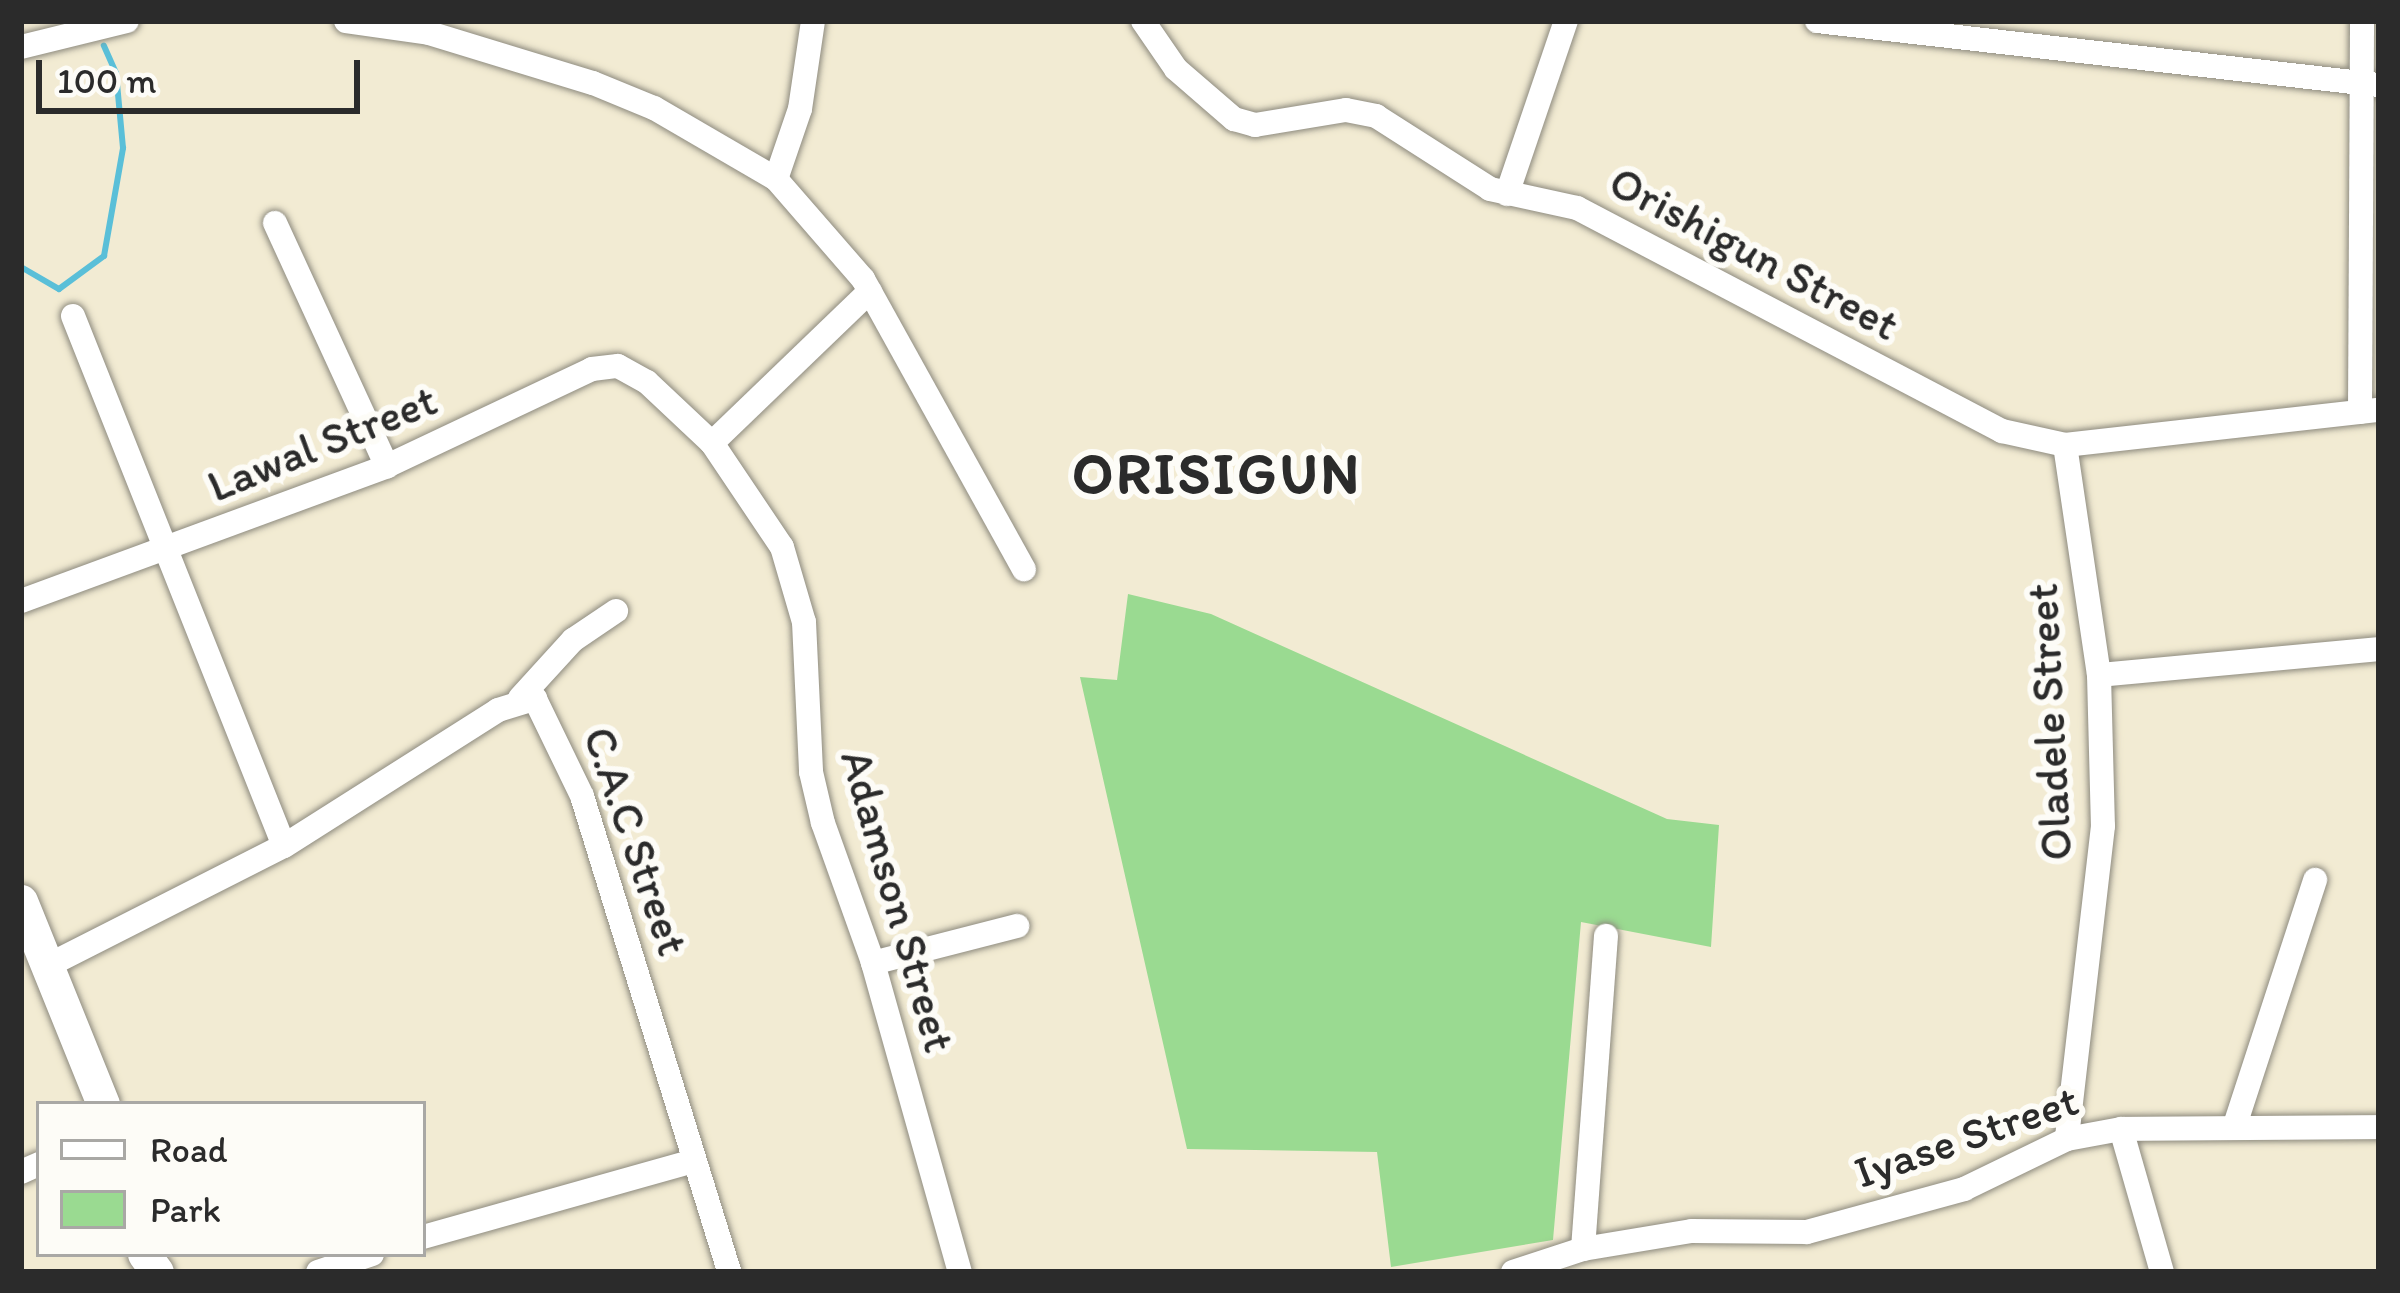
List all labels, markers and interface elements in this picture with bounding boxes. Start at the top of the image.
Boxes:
scale bar [42,36,366,110]
text: 100 m [57,59,156,102]
street label: Orishigun Street [1601,154,1907,352]
street label: Lawal Street [200,373,444,513]
district label: ORISIGUN [1075,440,1359,508]
street label: Oladele Street [2015,582,2083,862]
street label: C.A.C Street [572,720,700,962]
street label: Adamson Street [829,744,967,1058]
street label: Iyase Street [1848,1073,2084,1199]
legend [36,1101,426,1257]
text: Road [150,1128,228,1171]
text: Park [150,1188,221,1231]

